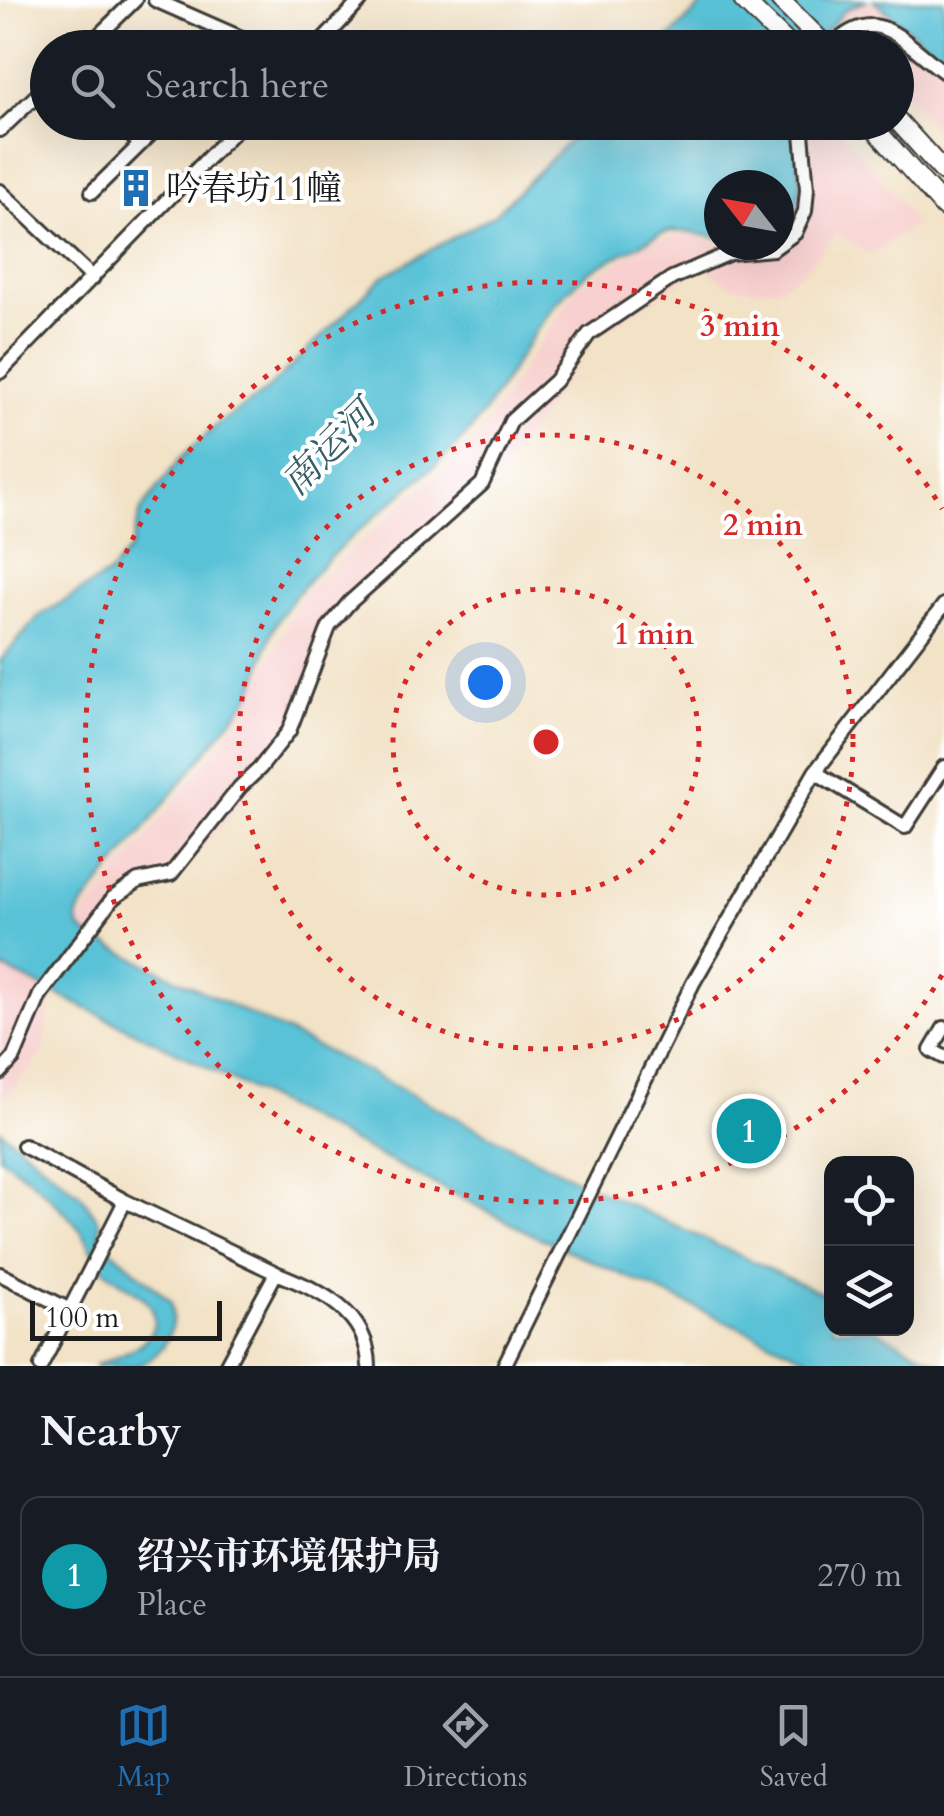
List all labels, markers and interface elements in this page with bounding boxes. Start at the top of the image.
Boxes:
search box [30,30,914,140]
icon: search [65,58,120,113]
text: Search here [145,59,329,111]
place label: 吟春坊11幢 [166,165,342,213]
building icon: 吟春坊11幢 [115,167,157,209]
north arrow [704,170,794,260]
text: 3 min [700,306,780,347]
water label: 南运河 [270,386,392,507]
text: 2 min [723,505,803,546]
text: 1 min [614,614,694,655]
your location [460,657,511,708]
centre of rings [528,724,564,760]
pin: 1 [716,1094,782,1168]
map controls [824,1156,914,1336]
button: locate [824,1156,914,1246]
button: layers [824,1246,914,1336]
scale bar [30,1296,222,1340]
text: 100 m [45,1299,119,1337]
text: Nearby [40,1403,182,1460]
text: 绍兴市环境保护局 [137,1531,441,1583]
text: 1 [66,1554,83,1598]
text: 270 m [817,1554,902,1598]
text: Place [137,1583,207,1627]
tab: Map [116,1698,171,1796]
tab: Directions [404,1698,527,1796]
tab: Saved [760,1698,828,1796]

